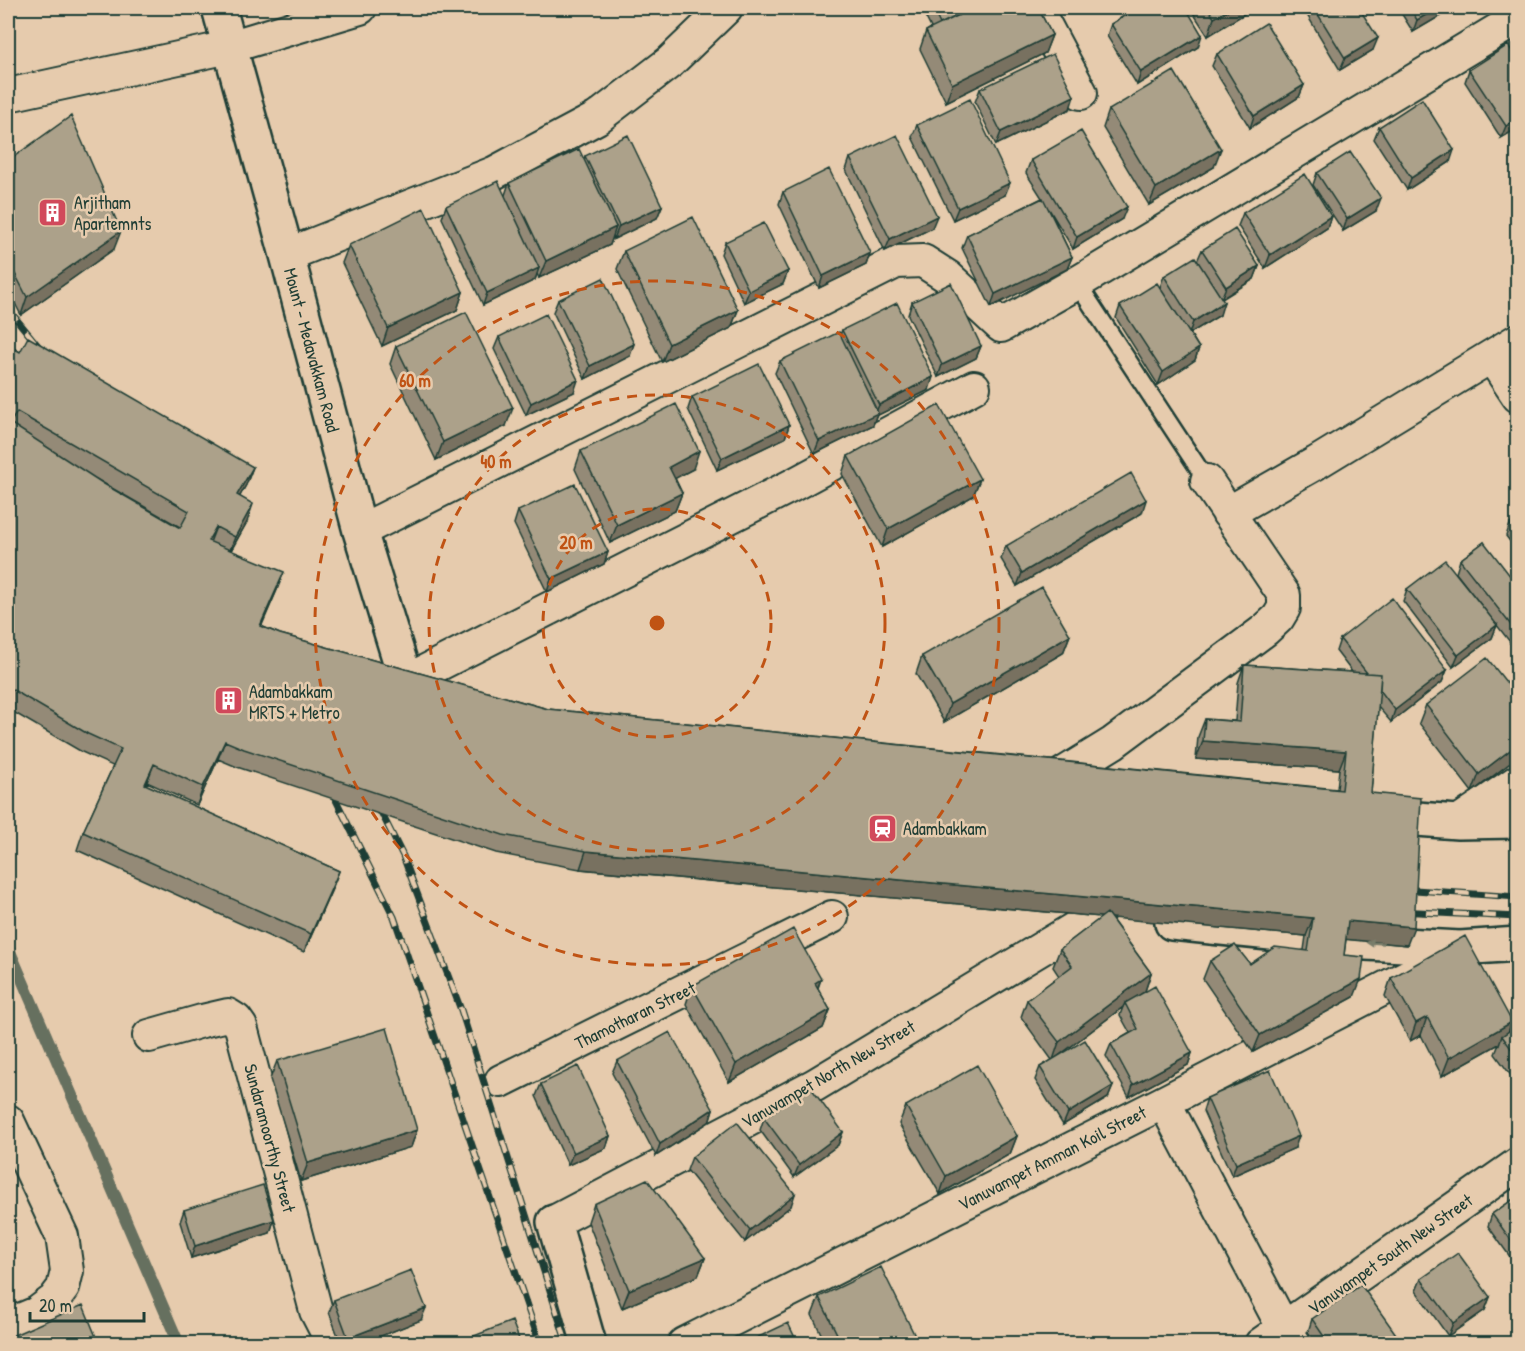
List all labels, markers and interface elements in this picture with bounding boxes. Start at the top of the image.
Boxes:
place label: Arjitham Apartemnts [74,190,151,236]
building icon: Arjitham Apartemnts [37,196,69,228]
street label: Mount - Medavakkam Road [278,265,346,435]
text: 60 m [399,368,431,393]
text: 40 m [480,449,512,474]
text: 20 m [560,530,592,555]
centre of rings [647,613,667,633]
place label: Adambakkam MRTS + Metro [249,679,340,725]
building icon: Adambakkam MRTS + Metro [212,685,244,717]
station icon: Adambakkam [866,812,898,844]
place label: Adambakkam [903,816,987,841]
one-way arrow [1366,938,1385,948]
street label: Thamotharan Street [570,975,700,1055]
street label: Vanuvampet North New Street [736,1014,920,1134]
street label: Sundaramoorthy Street [238,1061,302,1216]
street label: Vanuvampet Amman Koil Street [954,1099,1151,1216]
street label: Vanuvampet South New Street [1303,1187,1478,1320]
scale bar [30,1285,144,1323]
text: 20 m [39,1293,72,1318]

